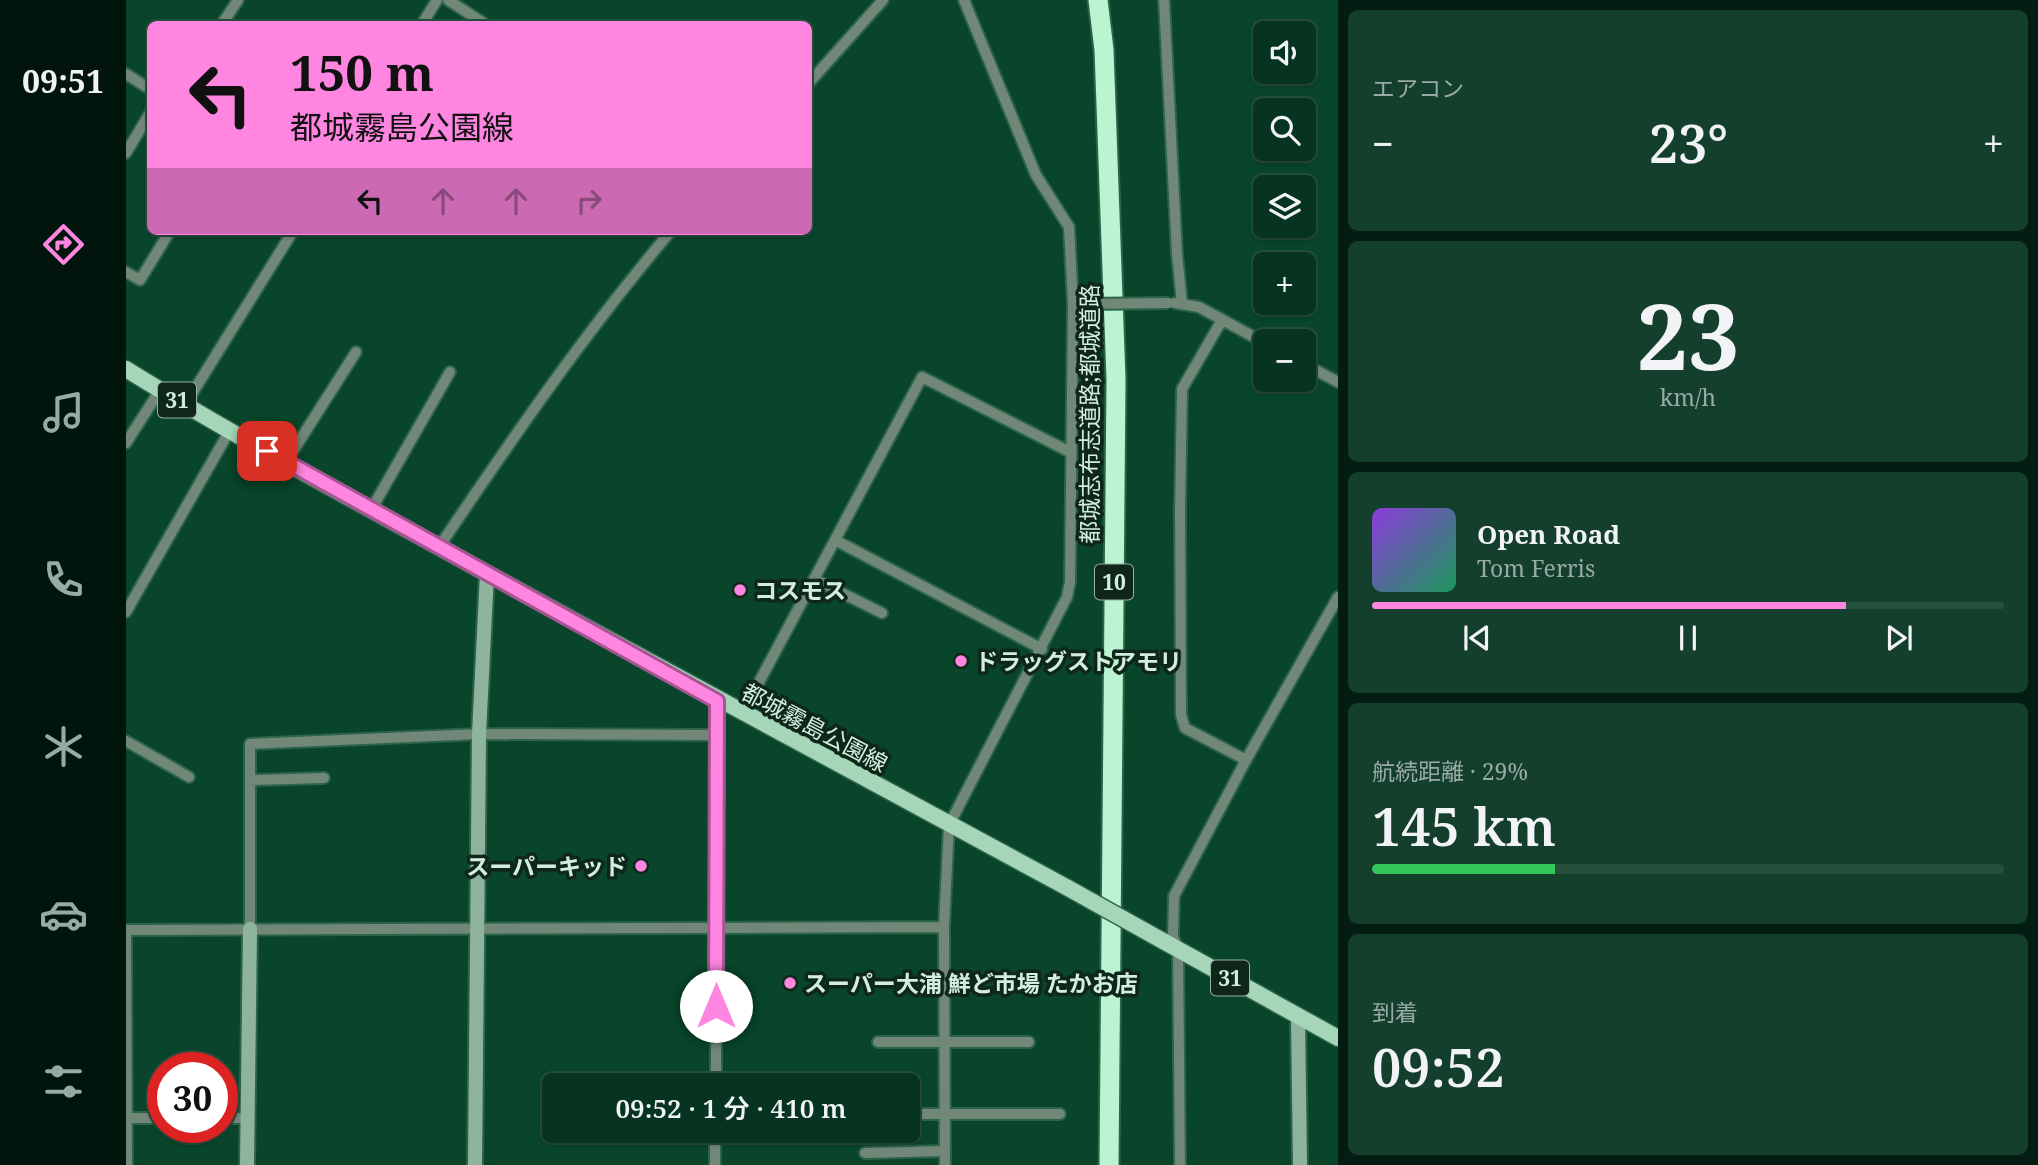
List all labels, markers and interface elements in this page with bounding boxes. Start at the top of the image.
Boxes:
map controls [1253,21,1316,392]
button: sound [1253,21,1316,84]
text: 150 m [290,39,434,105]
icon: left [175,49,266,140]
text: 09:51 [22,59,104,102]
text: エアコン [1372,72,1464,104]
button: search [1253,98,1316,161]
text: 都城霧島公園線 [290,105,514,148]
text: 23° [1649,107,1728,178]
text: − [1372,117,1394,169]
text: + [1983,117,2004,169]
button: layers [1253,175,1316,238]
icon: left [351,182,389,220]
icon: ahead [424,182,462,220]
icon: ahead [497,182,535,220]
icon: right [570,182,608,220]
icon: directions [39,220,88,269]
button: + [1253,252,1316,315]
text: 23 [1637,273,1739,397]
street label: 都城志布志道路;都城道路 [1073,284,1105,544]
button: − [1253,329,1316,392]
text: km/h [1660,381,1716,413]
road number: 31 [158,382,196,418]
icon: music [39,388,88,437]
pin [237,421,297,481]
icon: arrive [248,432,286,470]
text: Open Road [1477,516,1620,552]
text: Tom Ferris [1477,552,1595,584]
icon: phone [39,555,88,604]
road number: 10 [1095,564,1133,600]
place label: コスモス [754,574,846,606]
marker: コスモス [732,582,748,598]
icon: previous [1458,619,1496,657]
icon: pause [1669,619,1707,657]
icon: next [1880,619,1918,657]
place label: ドラッグストアモリ [975,645,1182,677]
marker: ドラッグストアモリ [953,653,969,669]
street label: 都城霧島公園線 [736,675,894,779]
icon: climate [39,722,88,771]
text: 航続距離 · 29% [1372,755,1528,787]
text: 145 km [1372,790,1556,861]
place label: スーパーキッド [466,850,627,882]
marker: スーパーキッド [633,858,649,874]
icon: car [39,890,88,939]
road number: 31 [1211,960,1249,996]
place label: スーパー大浦 鮮ど市場 たかお店 [804,967,1138,999]
position arrow [679,969,753,1043]
marker: スーパー大浦 鮮ど市場 たかお店 [782,975,798,991]
text: 到着 [1372,996,1418,1028]
text: 09:52 [1372,1031,1505,1102]
speed limit sign: 30 [147,1052,238,1143]
icon: filters [39,1057,88,1106]
text: 09:52 · 1 分 · 410 m [615,1090,847,1126]

